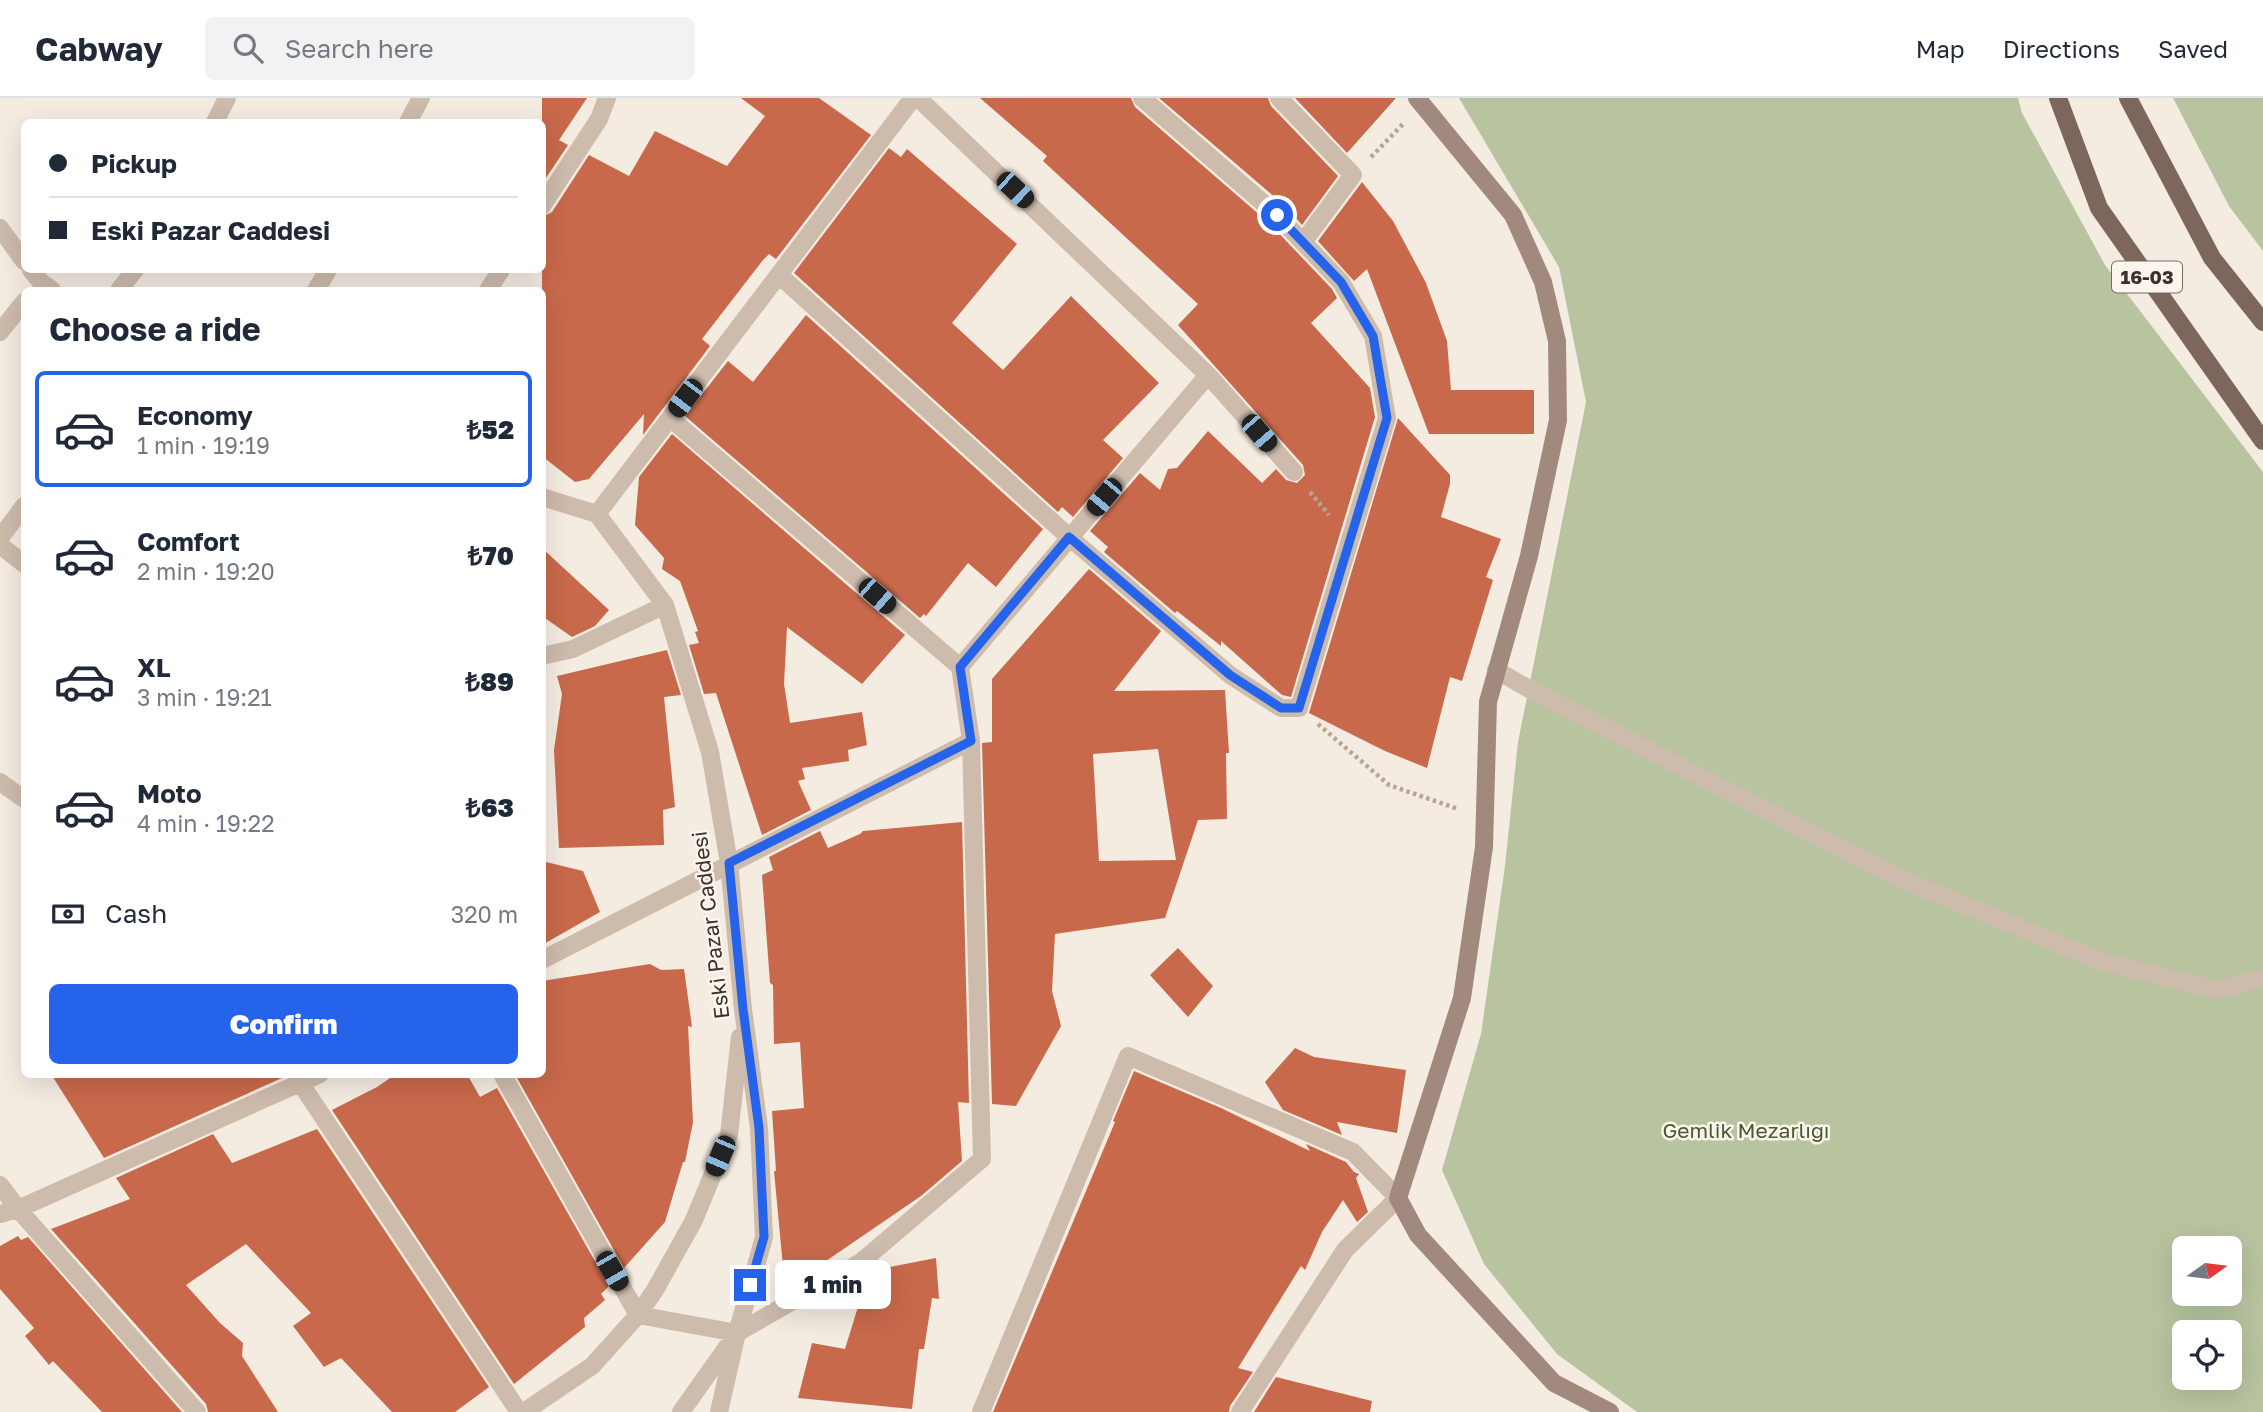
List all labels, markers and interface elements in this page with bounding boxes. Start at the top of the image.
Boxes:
search box [205,17,695,80]
text: Cabway [35,29,163,68]
icon: search [229,29,267,67]
text: Search here [285,33,434,64]
text: Map [1916,34,1965,63]
text: Directions [2003,34,2120,63]
text: Saved [2158,34,2228,63]
text: Pickup [91,148,177,179]
car [993,168,1038,212]
route start [1261,199,1293,231]
text: Eski Pazar Caddesi [91,215,330,246]
road number: 16-03 [2112,262,2182,293]
text: Choose a ride [49,310,261,348]
car [664,375,707,421]
icon: car [53,398,116,461]
text: Economy [137,400,253,431]
car [1238,410,1281,456]
text: ₺52 [467,414,514,445]
text: 1 min · 19:19 [137,431,270,459]
car [1083,474,1126,520]
icon: car [53,524,116,587]
text: Comfort [137,526,240,557]
text: ₺70 [468,540,514,571]
text: 2 min · 19:20 [137,557,275,585]
car [855,574,900,618]
icon: car [53,650,116,713]
text: XL [137,652,171,683]
text: ₺89 [465,666,514,697]
text: 3 min · 19:21 [137,683,272,711]
icon: car [53,776,116,839]
text: Moto [137,778,202,809]
text: ₺63 [466,792,514,823]
text: 4 min · 19:22 [137,809,275,837]
street label: Eski Pazar Caddesi [686,830,734,1021]
icon: cash [49,895,87,933]
text: Cash [105,898,167,929]
text: 320 m [451,900,518,928]
button: Confirm [49,984,518,1064]
park label: Gemlik Mezarlığı [1663,1117,1829,1143]
car [703,1133,738,1179]
north arrow [2172,1236,2242,1306]
map controls [2172,1236,2242,1390]
car [593,1248,632,1294]
callout: 1 min [774,1260,890,1310]
route end [734,1269,766,1301]
text: 1 min [804,1270,862,1298]
button: locate [2172,1320,2242,1390]

